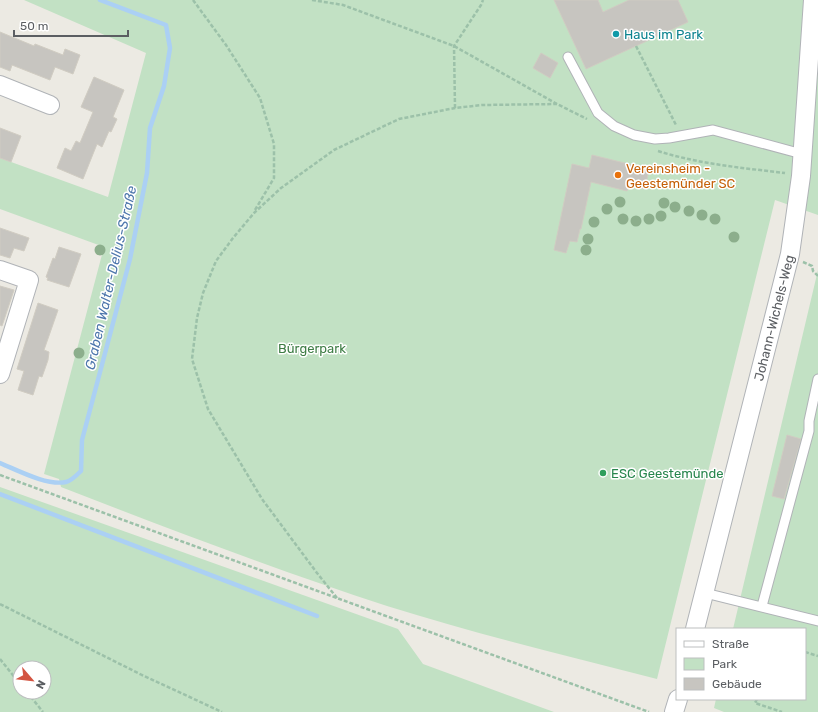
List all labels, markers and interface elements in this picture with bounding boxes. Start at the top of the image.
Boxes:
scale bar [14,12,128,38]
text: 50 m [20,19,48,33]
place label: Haus im Park [624,27,703,42]
marker: Haus im Park [611,29,621,39]
place label: Vereinsheim - Geestemünder SC [626,161,736,191]
marker: Vereinsheim - Geestemünder SC [613,170,623,180]
water label: Graben Walter-Delius-Straße [82,184,141,372]
street label: Johann-Wichels-Weg [751,253,798,383]
park label: Bürgerpark [278,341,346,357]
place label: ESC Geestemünde [611,466,723,481]
marker: ESC Geestemünde [598,468,608,478]
legend [676,628,806,700]
text: Straße [712,637,749,651]
text: Park [712,657,738,671]
north arrow [12,660,52,700]
text: Gebäude [712,677,762,691]
text: N [33,678,48,691]

